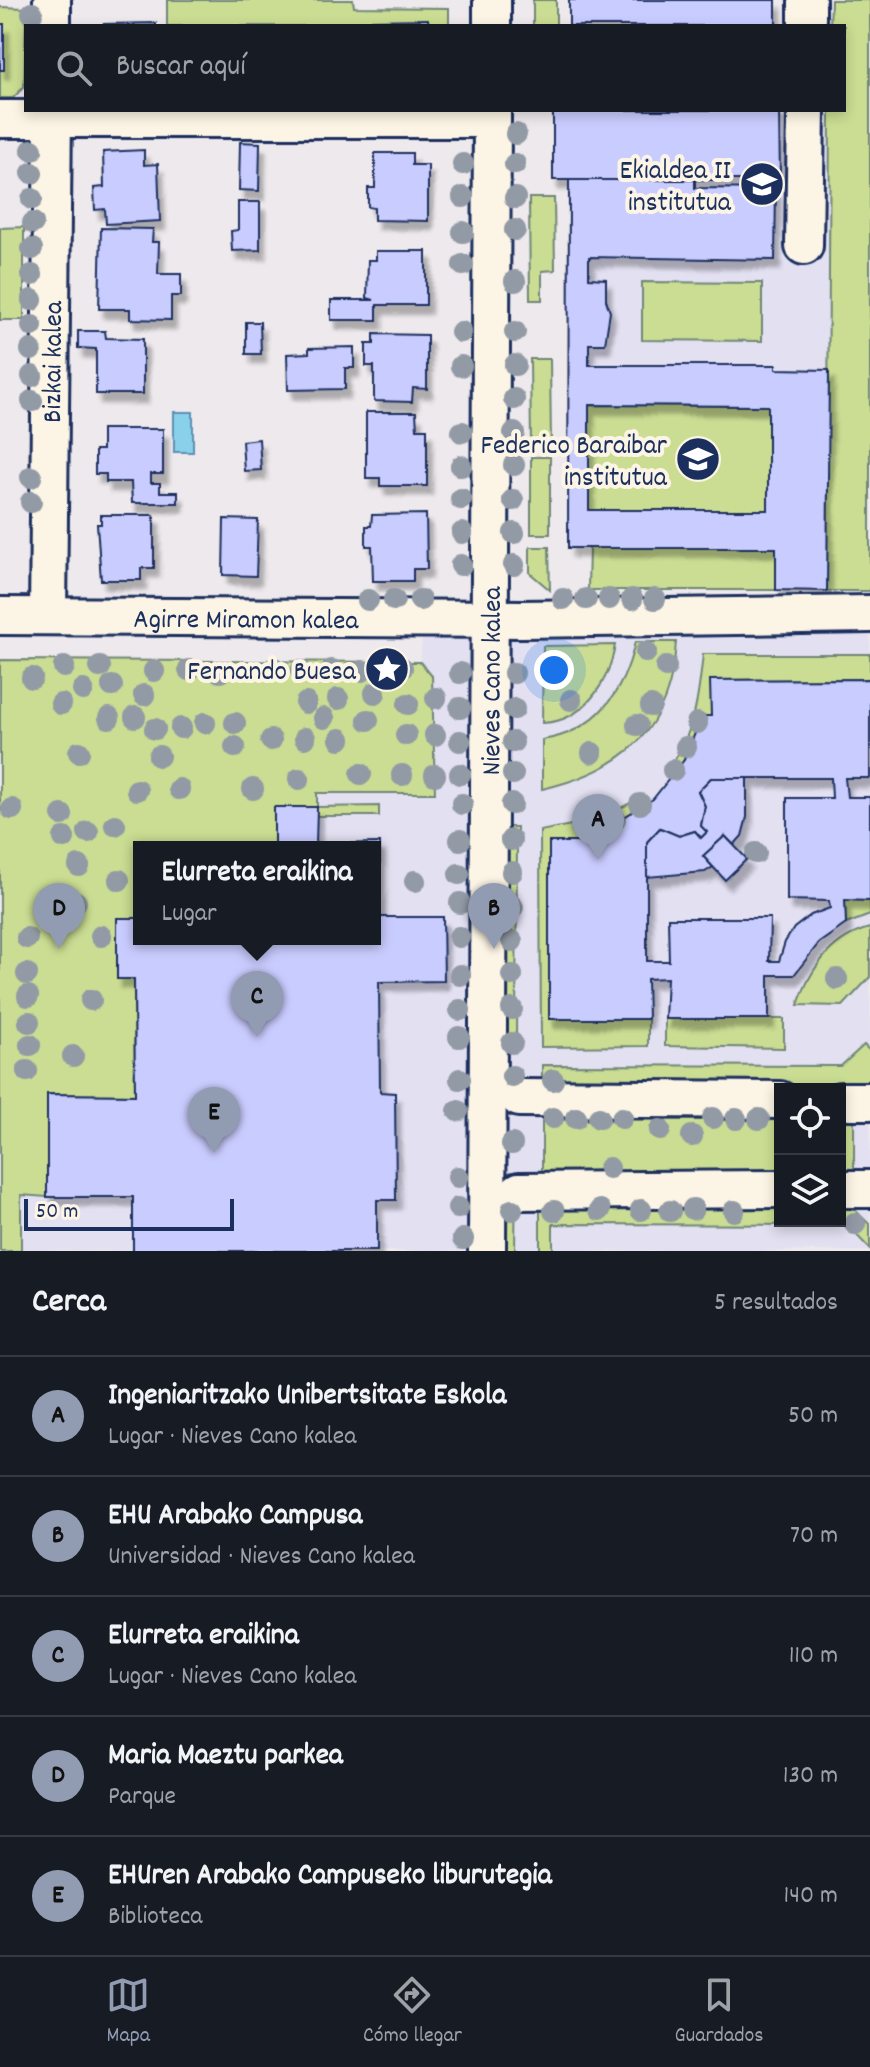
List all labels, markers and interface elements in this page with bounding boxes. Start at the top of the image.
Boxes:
search box [24,24,846,112]
icon: search [52,46,96,90]
text: Buscar aquí [116,47,246,90]
place label: Ekialdea II institutua [620,153,732,225]
school or university icon: Ekialdea II institutua [738,160,786,208]
street label: Bizkai kalea [35,300,76,423]
place label: Federico Baraibar institutua [480,428,668,500]
school or university icon: Federico Baraibar institutua [674,435,722,483]
street label: Nieves Cano kalea [474,586,515,776]
street label: Agirre Miramon kalea [133,602,360,643]
place icon: Fernando Buesa [363,645,411,693]
your location [534,650,574,690]
place label: Fernando Buesa [187,654,357,694]
pin: A [572,794,624,860]
popup [133,841,381,945]
text: Elurreta eraikina [162,853,352,896]
pin: D [33,883,85,949]
pin: B [468,883,520,949]
text: Lugar [162,896,217,933]
pin: C [231,971,283,1037]
map controls [774,1083,846,1227]
button: locate [774,1083,846,1155]
pin: E [188,1087,240,1153]
button: layers [774,1155,846,1227]
scale bar [24,1195,234,1231]
text: 50 m [36,1197,78,1228]
text: Cerca [32,1279,106,1328]
text: 5 resultados [714,1285,838,1322]
text: Ingeniaritzako Unibertsitate Eskola [108,1376,506,1419]
text: A [51,1398,65,1435]
text: 50 m [788,1398,838,1435]
text: Lugar · Nieves Cano kalea [108,1419,356,1456]
text: EHU Arabako Campusa [108,1496,362,1539]
text: B [52,1518,64,1555]
text: 70 m [790,1518,838,1555]
text: Universidad · Nieves Cano kalea [108,1539,415,1576]
text: Elurreta eraikina [108,1616,299,1659]
text: C [52,1638,64,1675]
text: 110 m [789,1638,838,1675]
text: Lugar · Nieves Cano kalea [108,1659,356,1696]
text: Maria Maeztu parkea [108,1736,343,1779]
text: D [51,1758,65,1795]
text: 130 m [783,1758,838,1795]
text: Parque [108,1779,176,1816]
text: EHUren Arabako Campuseko liburutegia [108,1856,552,1899]
text: E [52,1878,64,1915]
text: 140 m [784,1878,838,1915]
text: Biblioteca [108,1899,203,1936]
tab: Mapa [106,1973,150,2052]
tab: Cómo llegar [363,1973,462,2052]
tab: Guardados [675,1973,764,2052]

